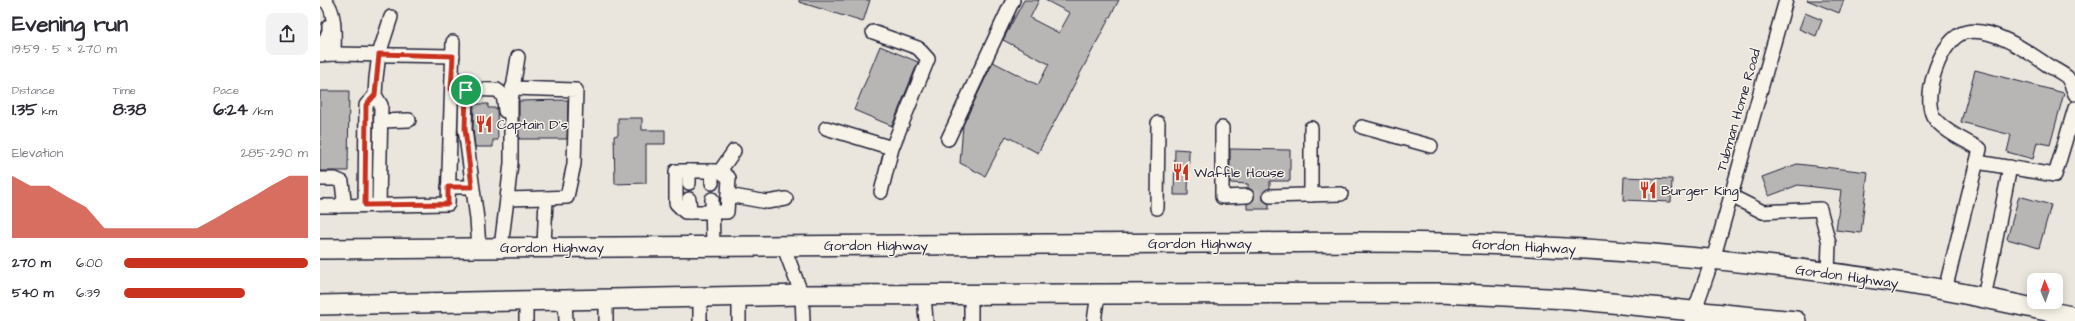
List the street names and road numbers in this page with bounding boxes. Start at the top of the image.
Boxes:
street label: Tubman Home Road [1712,47,1766,174]
street label: Gordon Highway [1148,234,1252,254]
street label: Gordon Highway [1472,234,1577,260]
street label: Gordon Highway [824,236,928,256]
street label: Gordon Highway [500,238,604,258]
street label: Gordon Highway [1794,260,1900,294]

